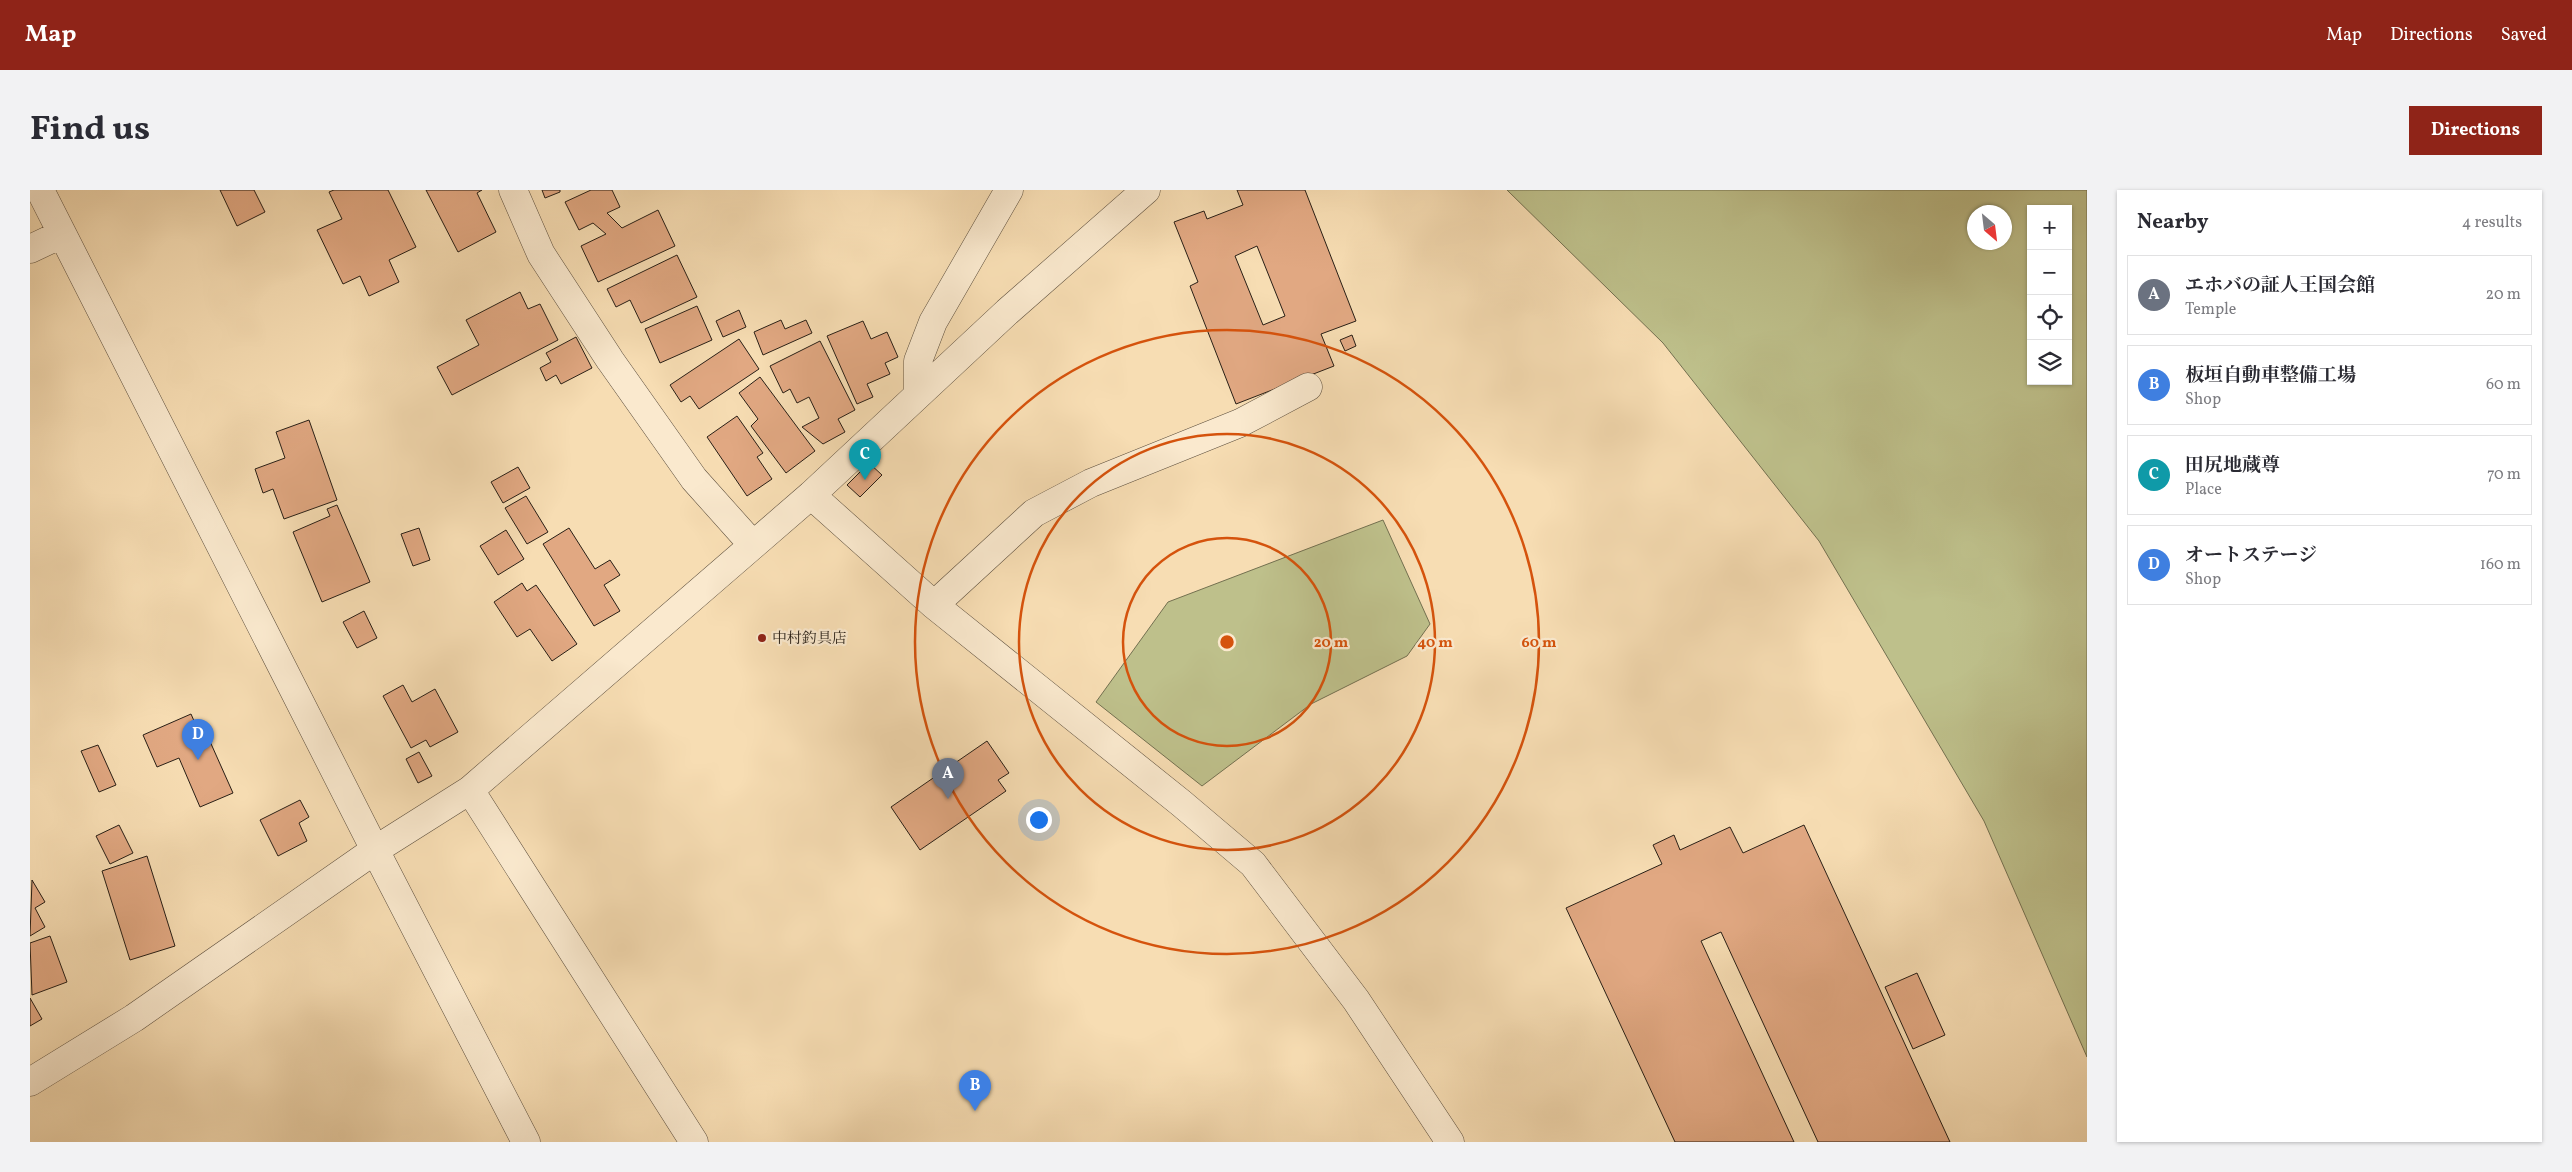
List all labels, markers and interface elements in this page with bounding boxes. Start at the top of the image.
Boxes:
text: Map [25,18,76,52]
text: Map [2326,23,2362,48]
text: Directions [2390,23,2473,48]
text: Saved [2501,23,2547,48]
text: Find us [30,106,150,154]
button: Directions [2409,106,2542,155]
north arrow [1967,205,2012,250]
map controls [2027,205,2072,385]
button: + [2027,205,2072,250]
text: Nearby [2137,208,2208,237]
text: 4 results [2462,212,2522,234]
button: − [2027,250,2072,295]
text: エホバの証人王国会館 [2185,273,2375,299]
text: A [2148,284,2160,306]
text: 20 m [2486,284,2521,306]
button: locate [2027,295,2072,340]
text: Temple [2185,299,2236,321]
button: layers [2027,340,2072,385]
text: 板垣自動車整備工場 [2185,363,2356,389]
text: B [2149,374,2159,396]
text: 60 m [2486,374,2521,396]
text: Shop [2185,389,2221,411]
pin: C [849,439,881,480]
text: 田尻地蔵尊 [2185,453,2280,479]
text: C [2149,464,2159,486]
text: 70 m [2487,464,2521,486]
text: Place [2185,479,2222,501]
text: オートステージ [2185,543,2317,569]
text: D [2148,554,2160,576]
text: 160 m [2480,554,2521,576]
text: Shop [2185,569,2221,591]
place label: 中村釣具店 [772,629,847,650]
marker: 中村釣具店 [756,632,768,644]
centre of rings [1218,633,1236,651]
text: 20 m [1314,633,1349,654]
text: 40 m [1417,633,1453,654]
text: 60 m [1522,633,1557,654]
pin: D [182,719,214,760]
pin: A [932,758,964,799]
your location [1026,807,1052,833]
pin: B [959,1070,991,1111]

